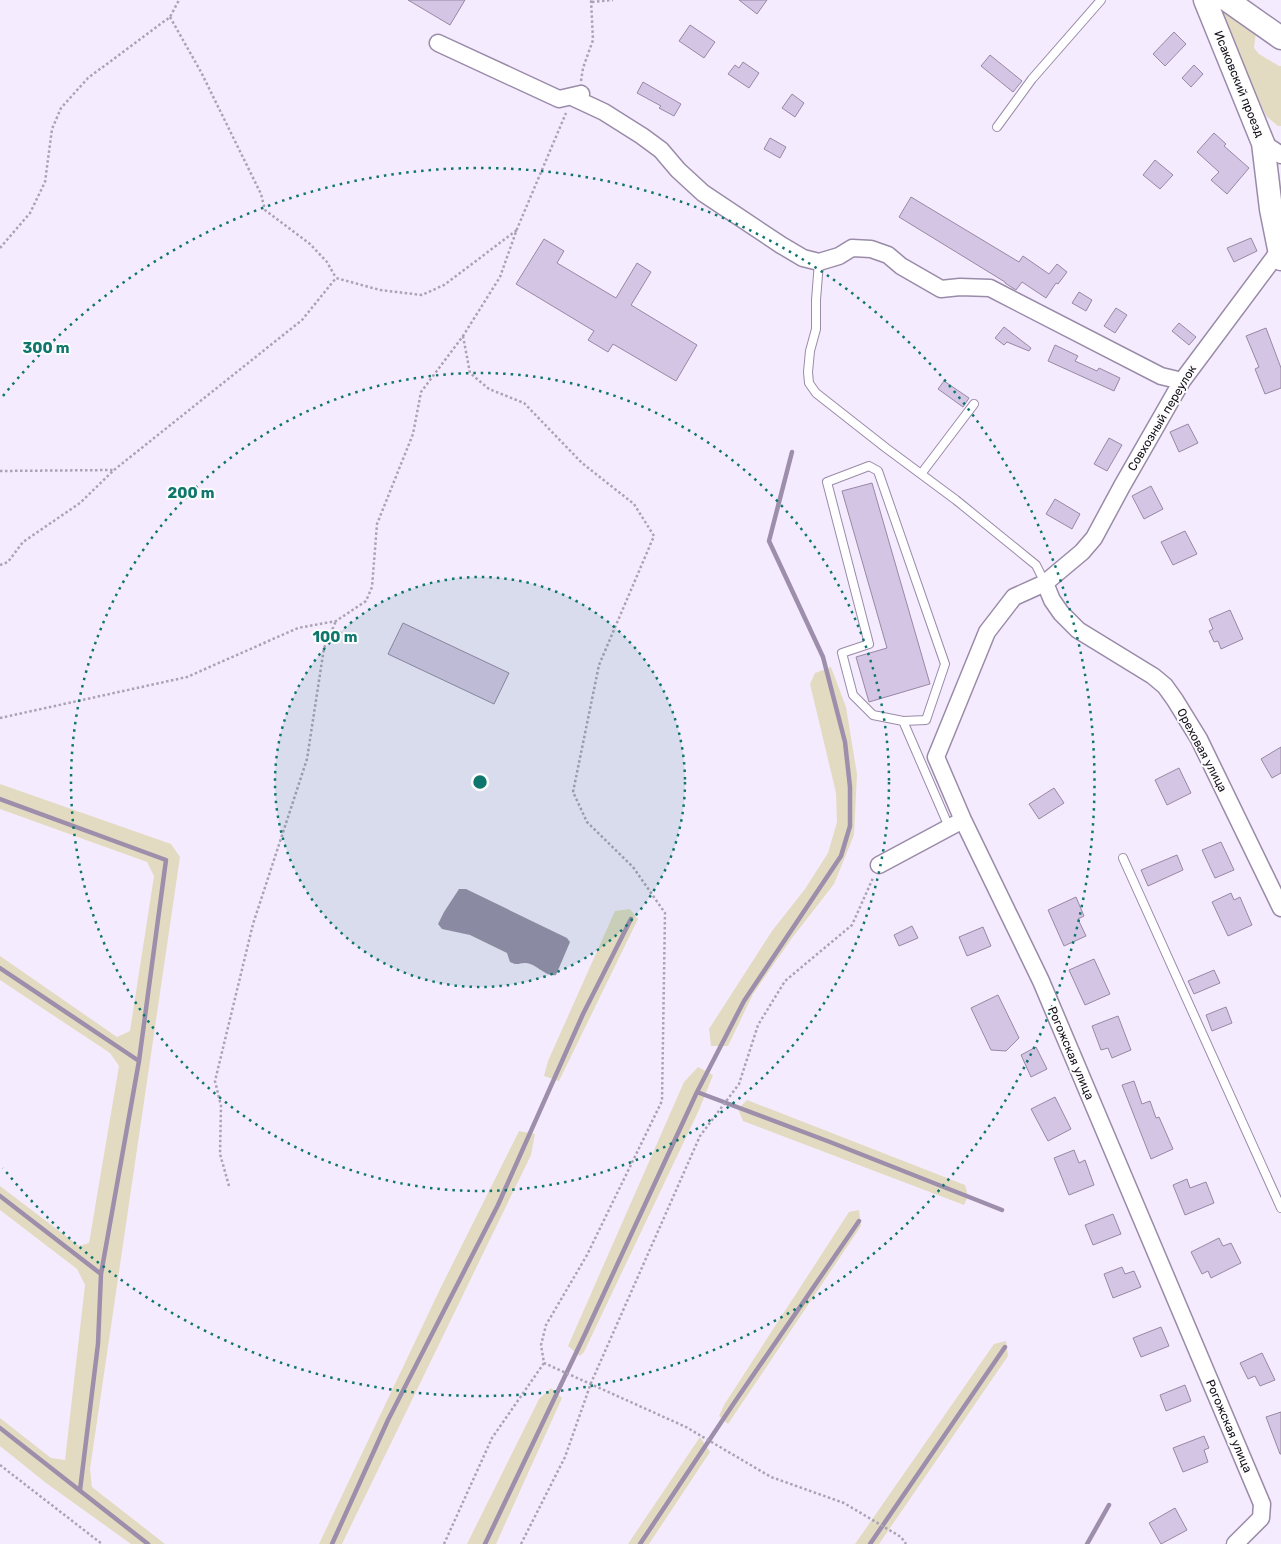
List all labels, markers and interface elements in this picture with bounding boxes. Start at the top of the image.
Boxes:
street label: Исаковский проезд [1211,29,1267,139]
text: 300 m [22,339,70,357]
street label: Совхозный переулок [1125,362,1199,474]
text: 200 m [167,484,215,502]
text: 100 m [313,628,357,646]
street label: Ореховая улица [1174,706,1230,794]
centre of rings [471,773,489,791]
street label: Рогожская улица [1045,1004,1097,1102]
street label: Рогожская улица [1203,1377,1255,1475]

